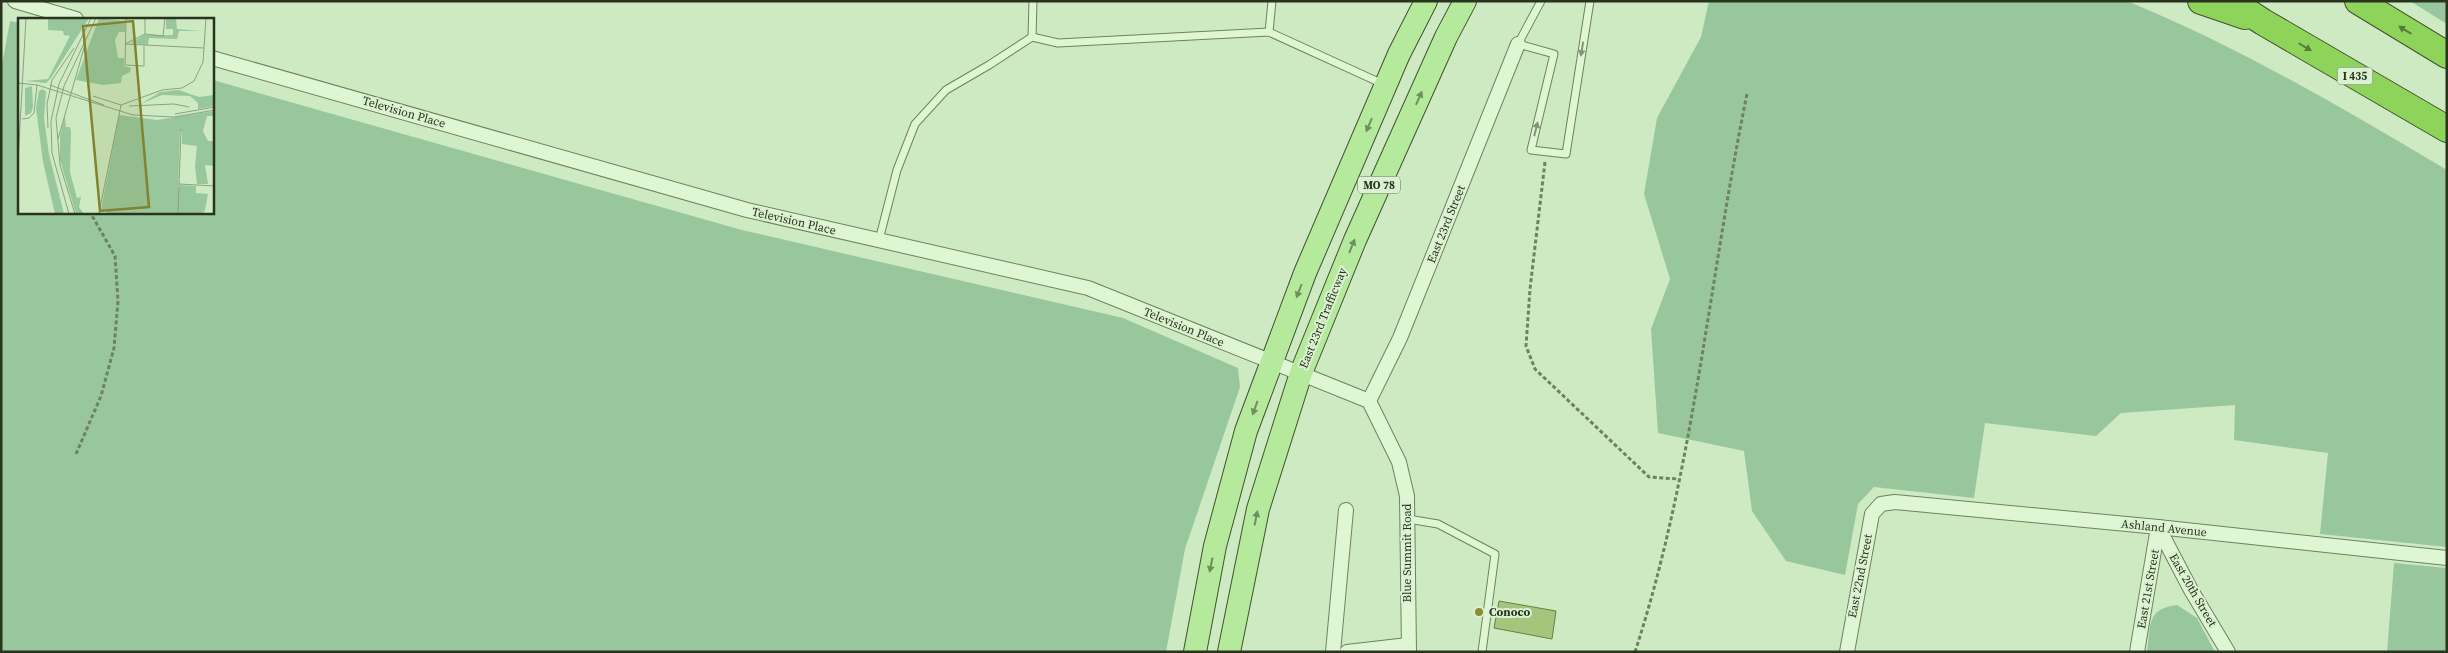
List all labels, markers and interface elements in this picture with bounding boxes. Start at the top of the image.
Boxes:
inset map [18,18,214,214]
one-way arrow [2399,25,2412,34]
one-way arrow [1578,42,1586,58]
one-way arrow [2298,42,2311,51]
road number: I 435 [2338,68,2372,84]
one-way arrow [1415,91,1423,105]
street label: Television Place [361,93,447,131]
one-way arrow [1364,118,1372,132]
one-way arrow [1532,122,1540,137]
road number: MO 78 [1358,176,1400,194]
street label: East 23rd Street [1423,183,1469,265]
street label: Television Place [750,204,838,238]
one-way arrow [1349,239,1356,254]
street label: East 23rd Trafficway [1295,264,1351,371]
one-way arrow [1295,284,1303,299]
street label: Television Place [1141,304,1227,350]
one-way arrow [1251,401,1259,416]
street label: Blue Summit Road [1399,503,1415,602]
one-way arrow [1252,511,1260,526]
street label: Ashland Avenue [2120,516,2208,540]
street label: East 22nd Street [1844,533,1876,619]
street label: East 21st Street [2133,548,2163,630]
street label: East 20th Street [2166,550,2221,630]
one-way arrow [1207,557,1215,573]
place label: Conoco [1489,604,1531,620]
marker: Conoco [1473,606,1485,618]

